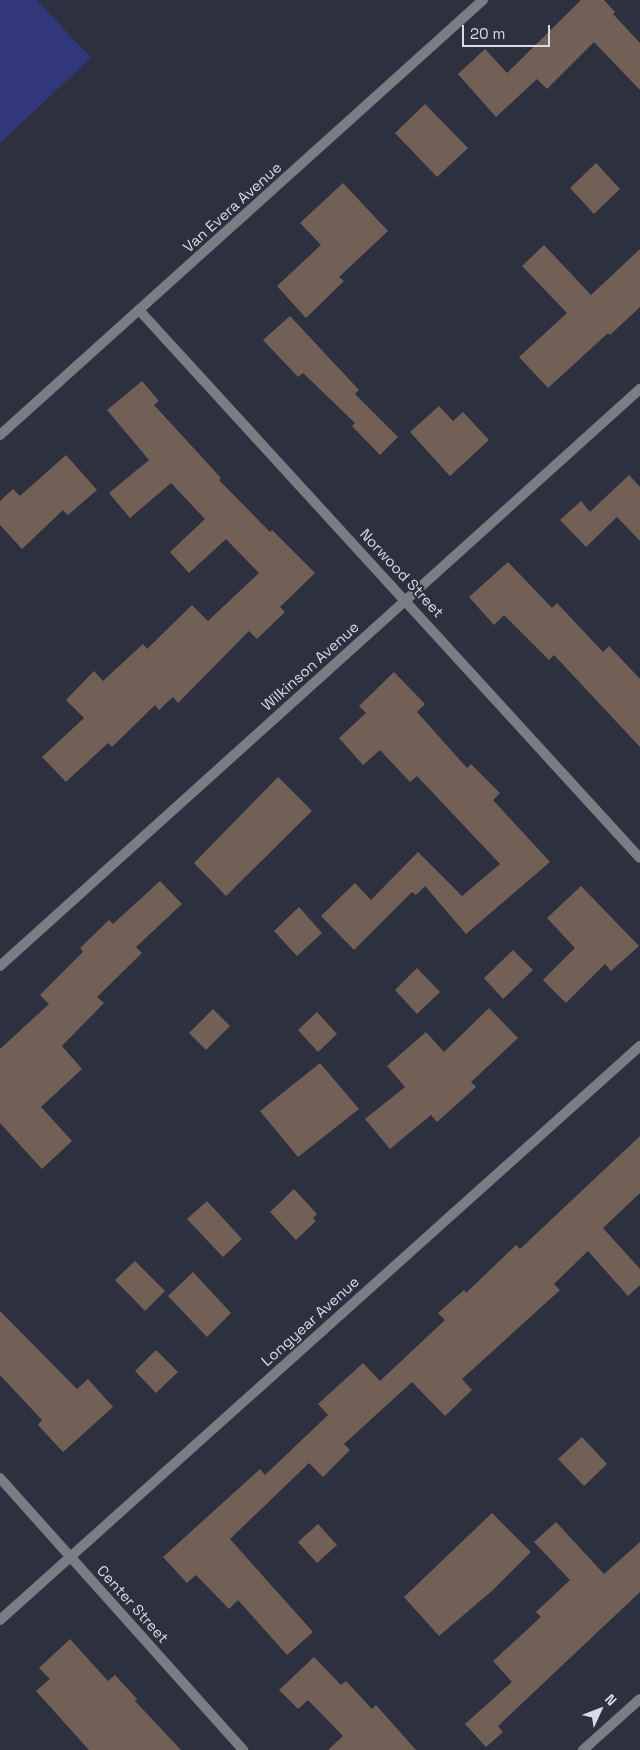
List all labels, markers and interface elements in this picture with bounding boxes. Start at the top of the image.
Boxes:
scale bar [465,15,552,47]
text: 20 m [470,24,505,43]
street label: Van Evera Avenue [179,158,285,256]
street label: Norwood Street [356,525,448,621]
street label: Wilkinson Avenue [258,618,362,714]
street label: Longyear Avenue [257,1272,363,1370]
street label: Center Street [93,1561,173,1647]
north arrow [575,1685,625,1735]
text: N [601,1690,621,1709]

